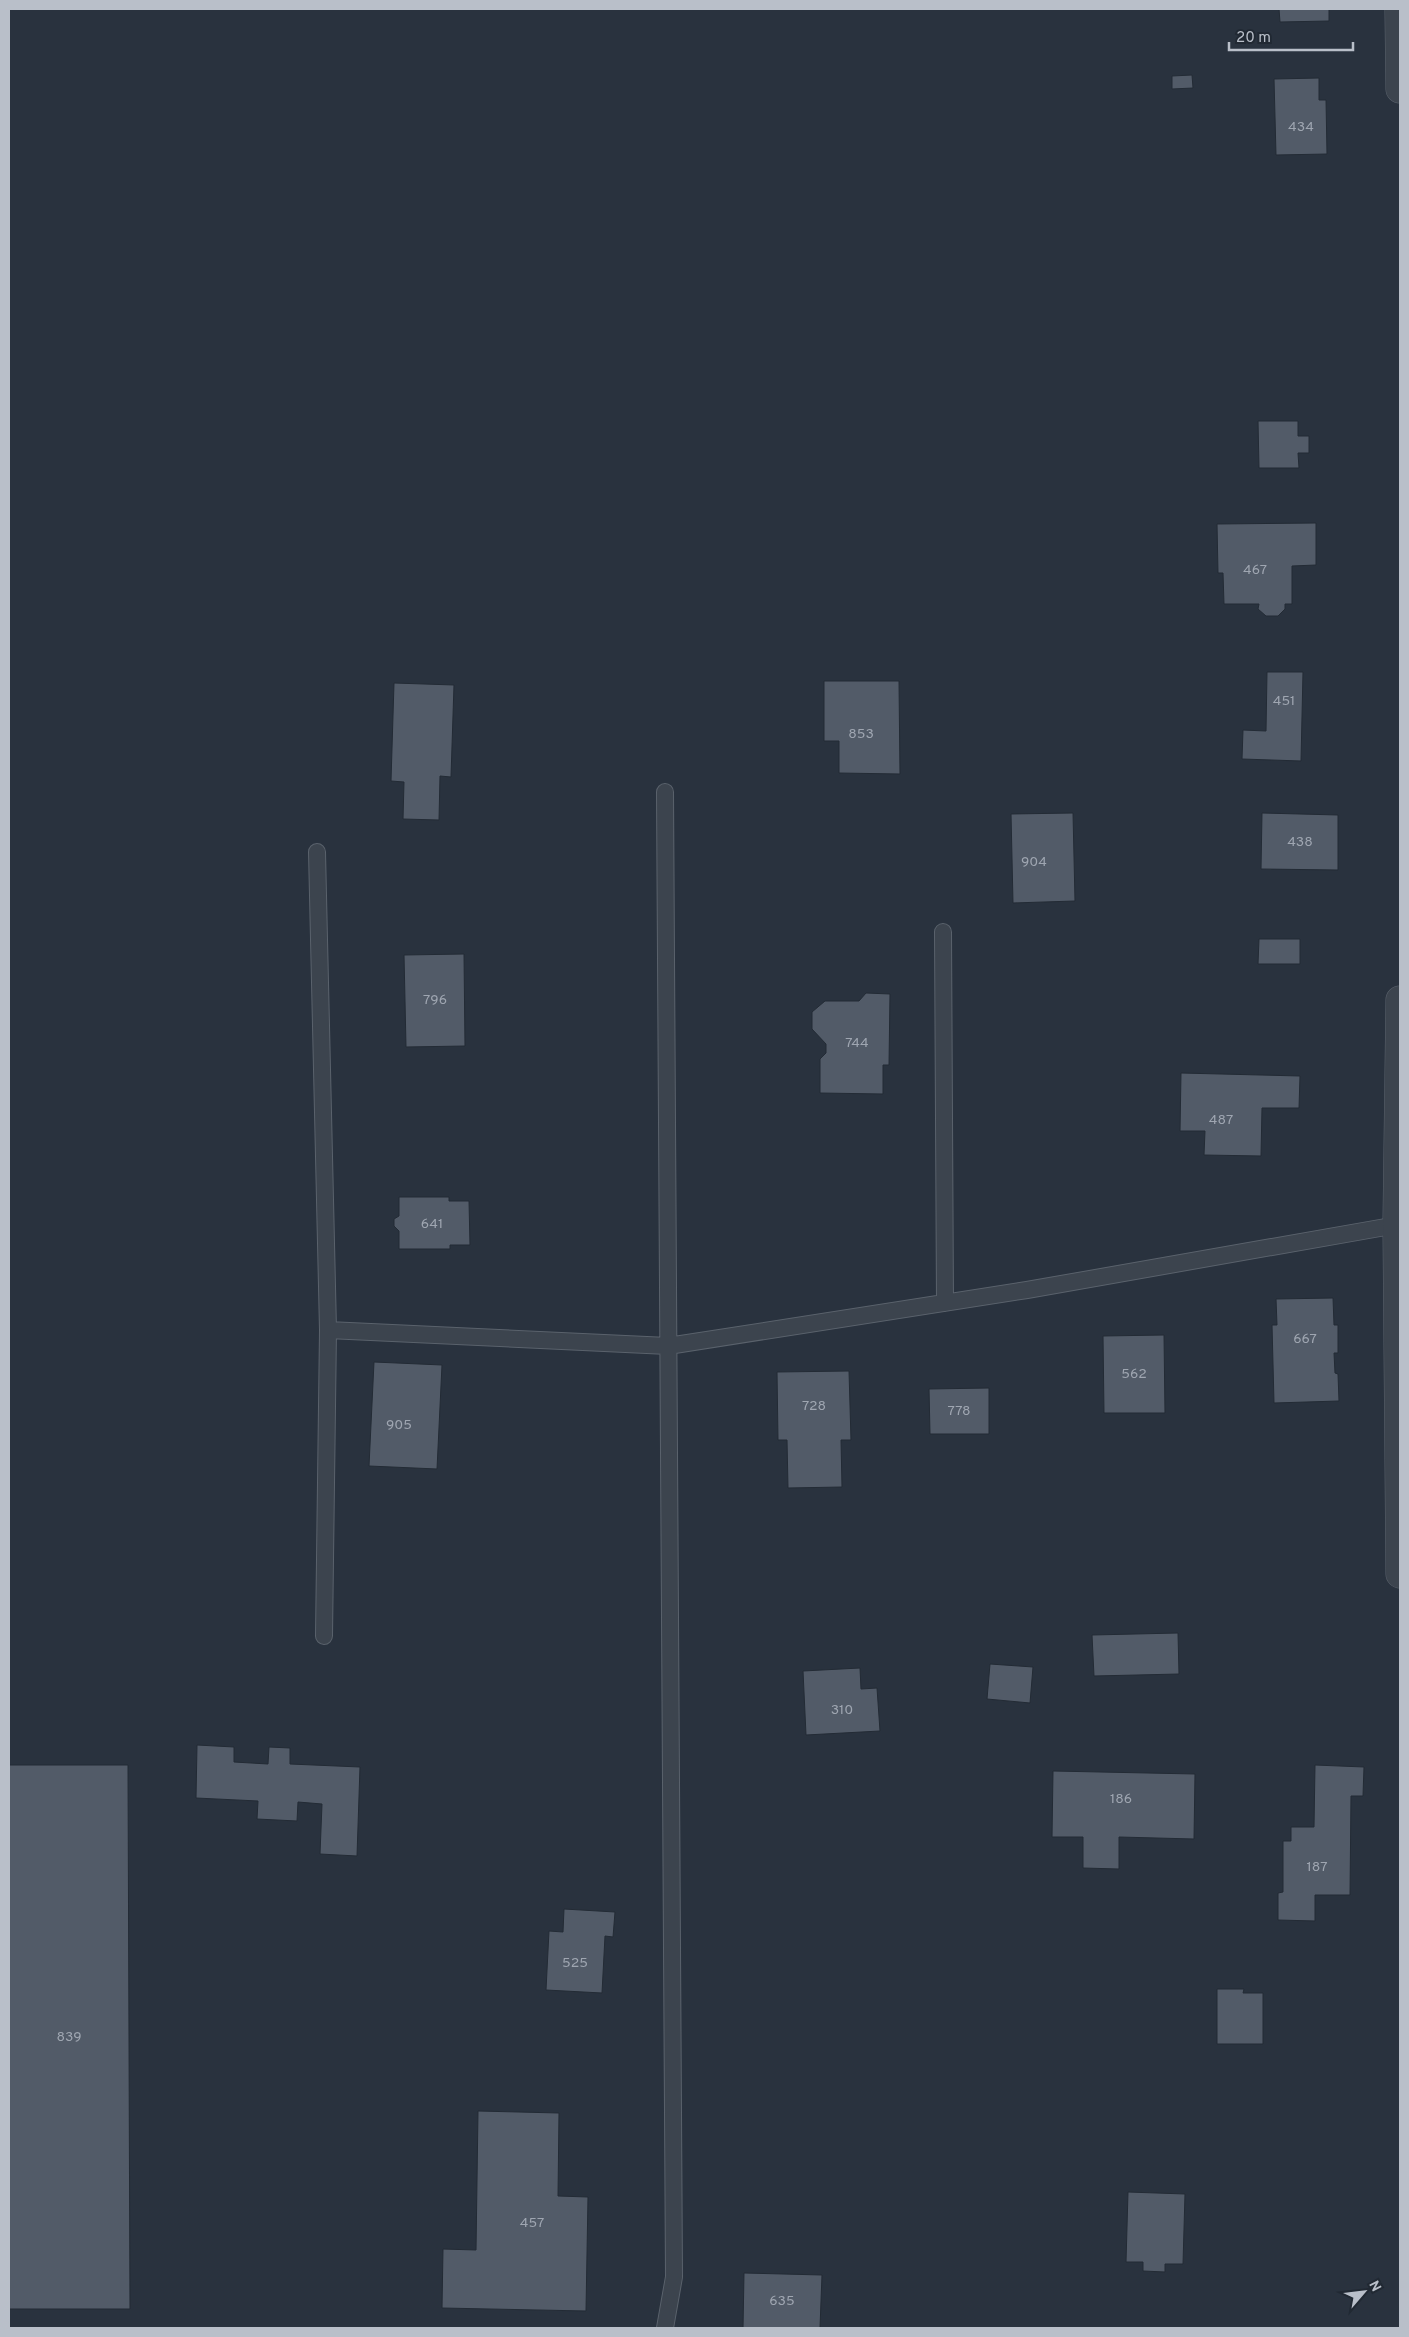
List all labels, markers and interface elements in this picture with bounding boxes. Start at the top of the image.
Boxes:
scale bar [1229,20,1353,52]
text: 20 m [1236,29,1271,48]
house number: 434 [1288,119,1314,136]
house number: 467 [1243,562,1267,579]
house number: 451 [1273,693,1295,710]
house number: 853 [848,726,874,743]
house number: 438 [1287,834,1313,851]
house number: 904 [1021,854,1047,871]
house number: 796 [423,992,447,1009]
house number: 744 [845,1035,869,1052]
house number: 487 [1209,1112,1233,1129]
house number: 641 [421,1216,443,1233]
house number: 667 [1293,1331,1317,1348]
house number: 562 [1121,1366,1147,1383]
house number: 728 [802,1398,826,1415]
house number: 778 [947,1403,971,1420]
house number: 905 [386,1417,412,1434]
house number: 310 [831,1702,853,1719]
house number: 186 [1110,1791,1132,1808]
house number: 187 [1307,1859,1327,1876]
house number: 525 [562,1955,588,1972]
house number: 839 [56,2029,82,2046]
house number: 457 [520,2215,544,2232]
north arrow [1339,2267,1389,2317]
text: N [1364,2278,1384,2295]
house number: 635 [769,2293,795,2310]

